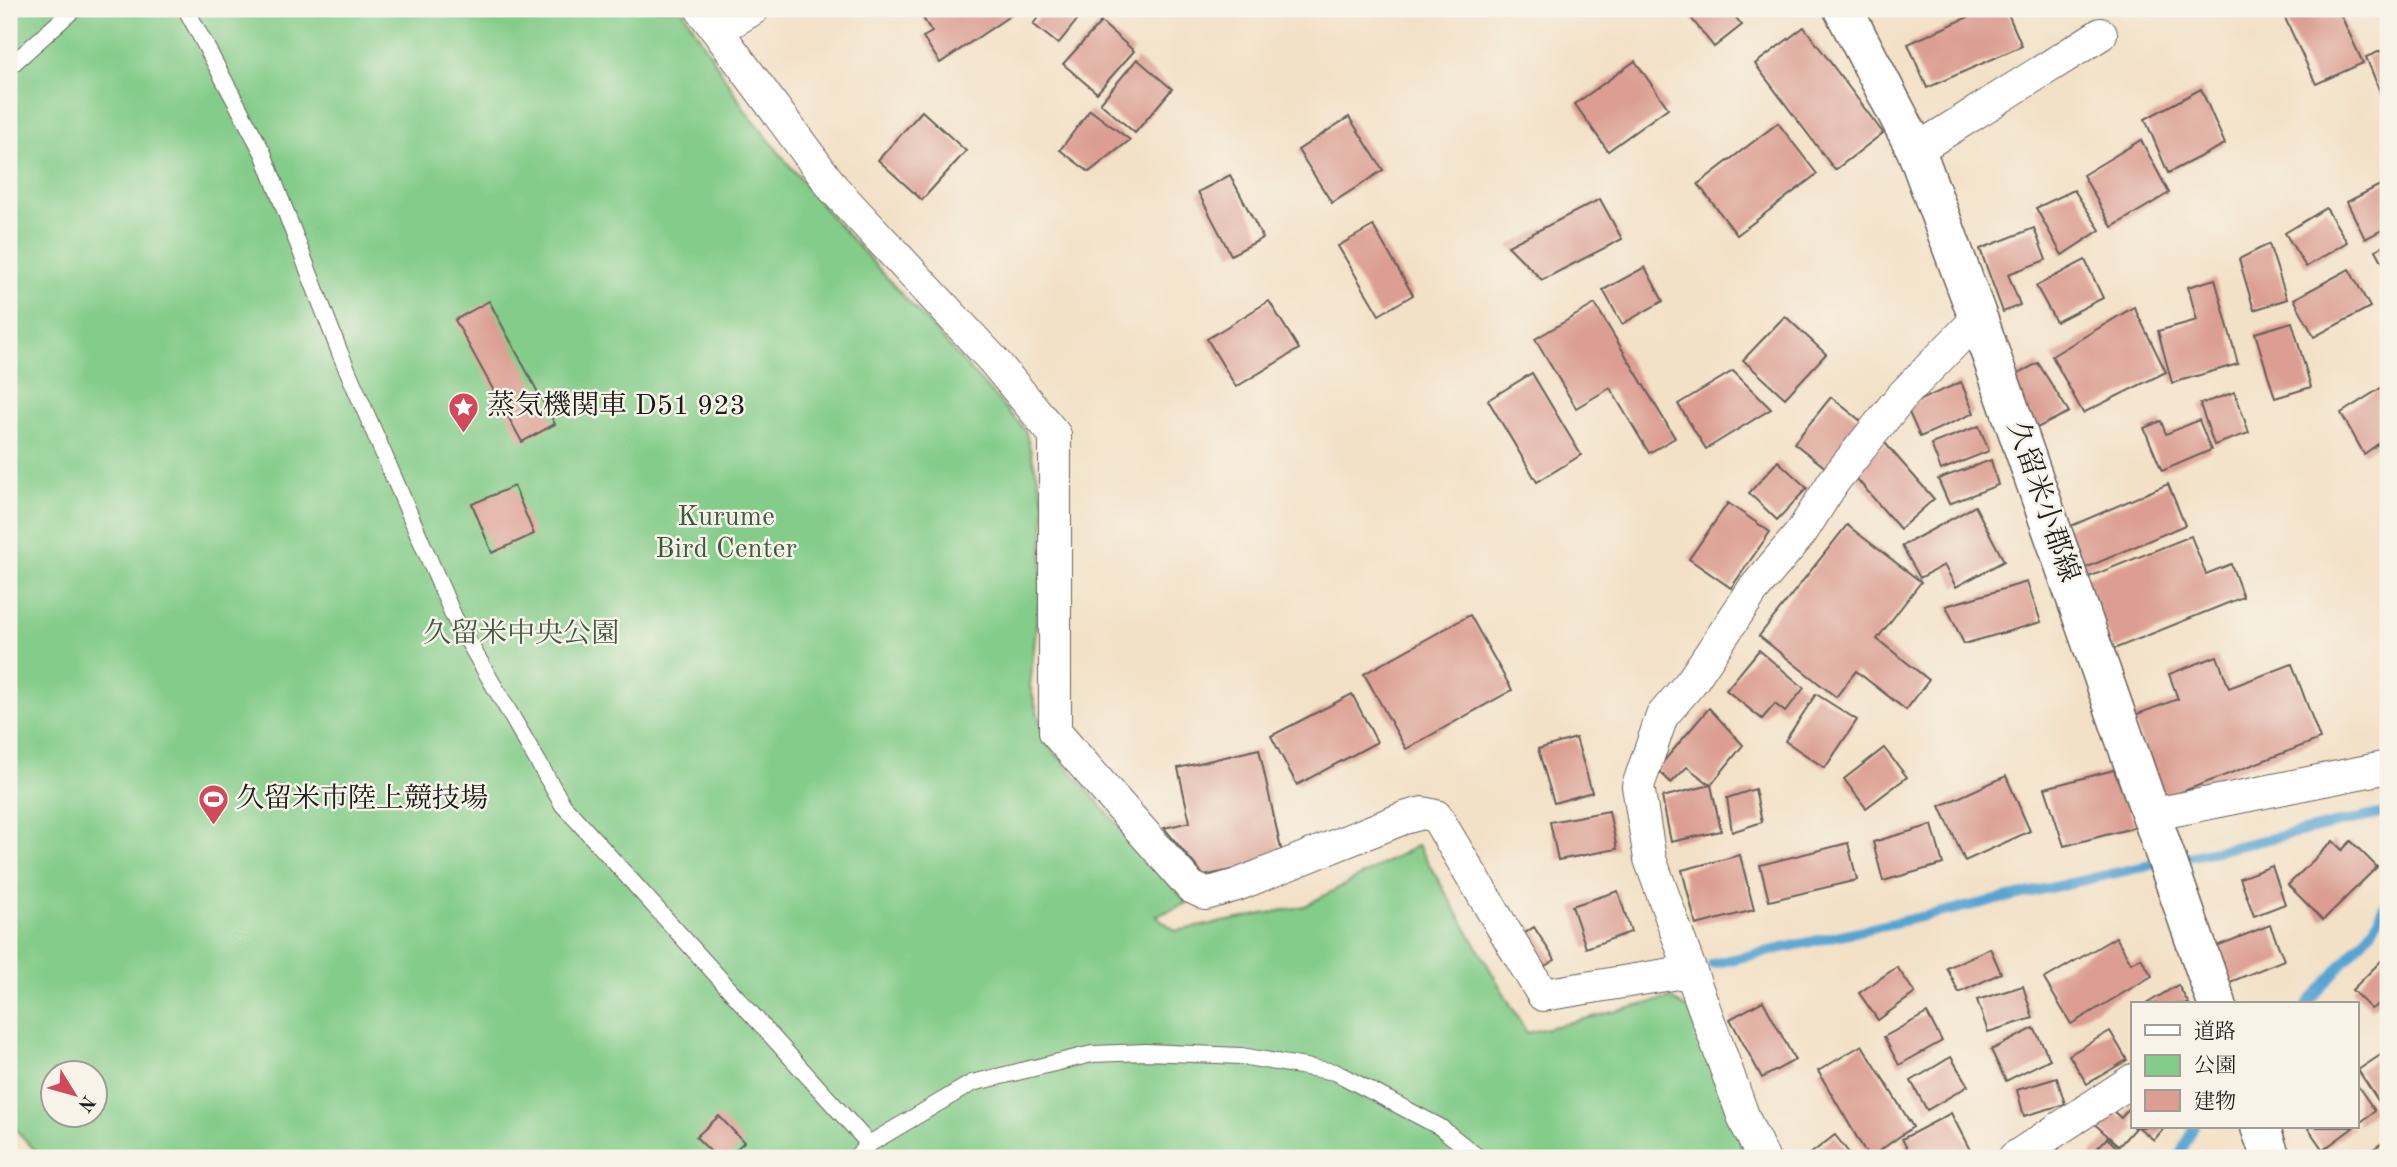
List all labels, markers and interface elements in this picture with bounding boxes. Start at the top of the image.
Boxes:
place icon: 蒸気機関車 D51 923 [447,390,481,434]
place label: 蒸気機関車 D51 923 [487,390,746,421]
street label: 久留米小郡線 [2001,417,2085,586]
park label: Kurume Bird Center [655,504,797,564]
park label: 久留米中央公園 [423,618,619,649]
sports icon: 久留米市陸上競技場 [196,783,230,827]
place label: 久留米市陸上競技場 [236,783,488,814]
legend [2131,1002,2358,1128]
text: 道路 [2194,1020,2236,1043]
text: 公園 [2194,1054,2236,1077]
north arrow [38,1058,108,1128]
text: 建物 [2194,1090,2236,1113]
text: N [73,1091,98,1115]

